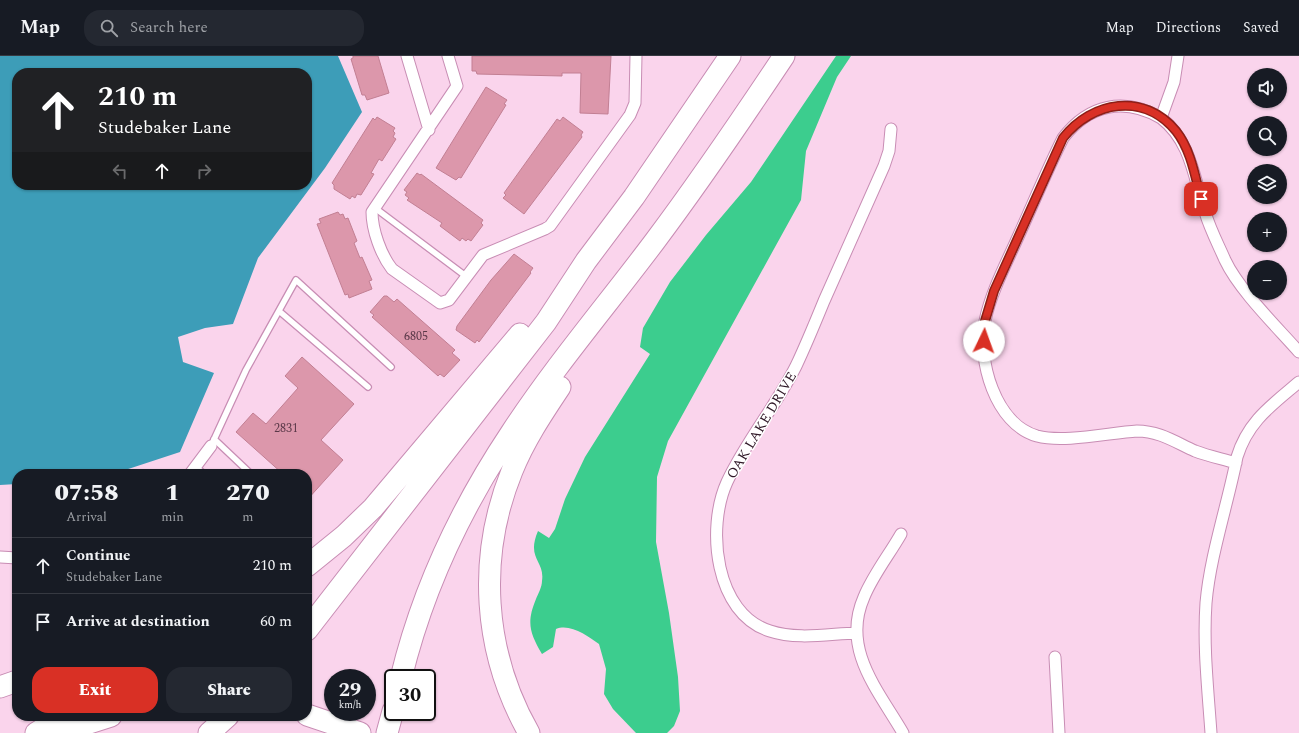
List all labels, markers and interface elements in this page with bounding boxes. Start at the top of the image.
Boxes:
search box [84,10,364,46]
text: Map [20,13,60,42]
text: Search here [130,16,208,39]
icon: search [98,17,120,39]
text: Map [1106,17,1134,38]
text: Directions [1156,17,1221,38]
text: Saved [1243,17,1279,38]
map controls [1247,68,1287,300]
button: sound [1247,68,1287,108]
text: 210 m [98,75,177,118]
icon: ahead [32,84,84,136]
text: Studebaker Lane [98,114,231,141]
button: search [1247,116,1287,156]
icon: left [109,160,131,182]
icon: ahead [151,160,173,182]
icon: right [193,160,215,182]
button: layers [1247,164,1287,204]
pin [1184,182,1218,216]
icon: arrive [1190,188,1212,210]
button: + [1247,212,1287,252]
button: − [1247,260,1287,300]
position arrow [963,320,1005,362]
house number: 6805 [404,327,428,346]
street label: OAK LAKE DRIVE [721,368,802,483]
house number: 2831 [274,419,298,438]
text: 07:58 [54,475,119,511]
text: 1 [165,475,180,511]
text: 270 [226,475,270,511]
text: Arrival [66,507,107,527]
text: min [161,507,184,527]
text: m [242,507,254,527]
text: Continue [66,544,131,567]
text: 210 m [253,554,292,577]
icon: ahead [32,555,54,577]
text: Studebaker Lane [66,567,162,587]
text: Arrive at destination [66,610,210,633]
text: 60 m [260,610,292,633]
icon: arrive [32,611,54,633]
button: Exit [32,667,158,713]
button: Share [166,667,292,713]
speed limit sign: 30 [384,669,436,721]
text: 29 [339,675,361,705]
text: km/h [339,697,361,713]

